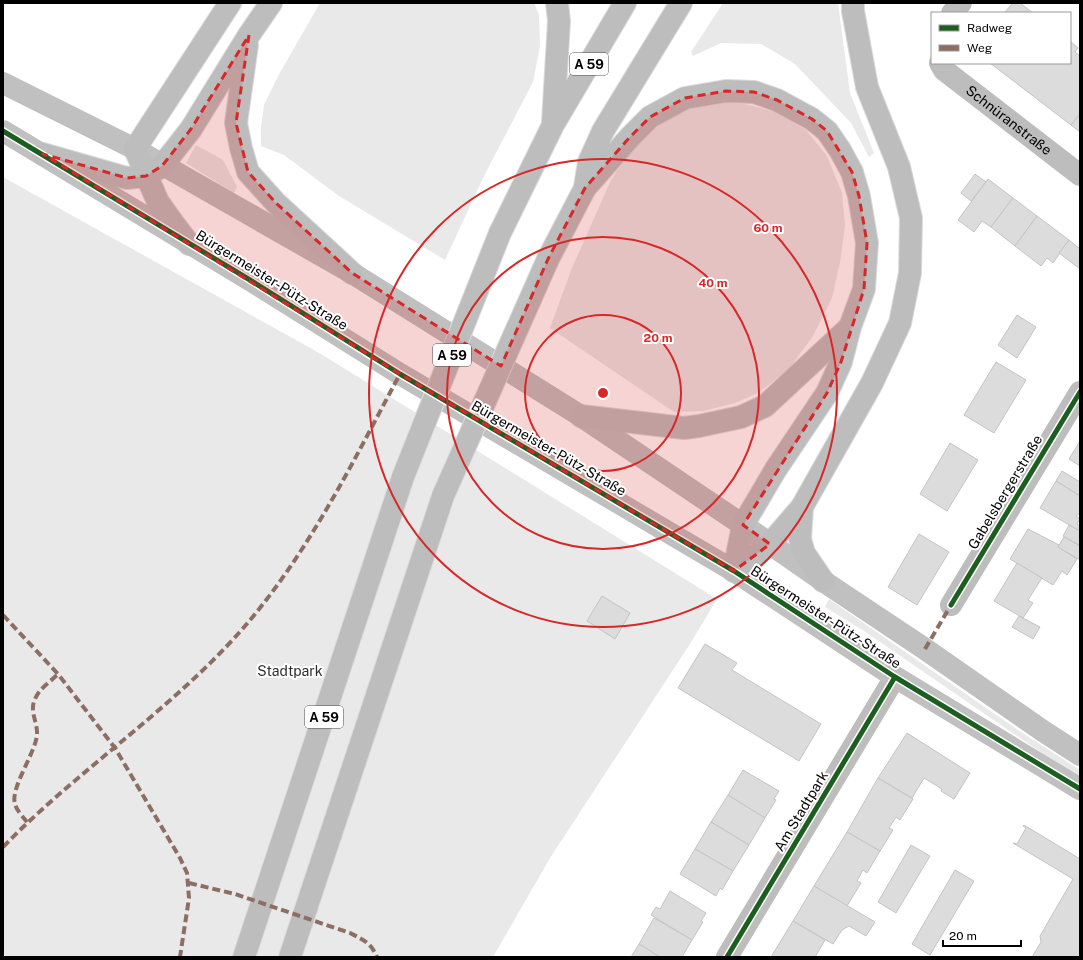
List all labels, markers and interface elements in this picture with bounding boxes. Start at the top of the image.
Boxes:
legend [931,12,1071,64]
text: Radweg [967,21,1012,35]
text: Weg [967,41,992,55]
road number: A 59 [570,53,608,75]
street label: Schnüranstraße [963,82,1055,158]
text: 60 m [753,221,783,235]
street label: Bürgermeister-Pütz-Straße [193,227,351,333]
text: 40 m [698,276,728,290]
text: 20 m [644,331,673,345]
road number: A 59 [433,344,471,366]
centre of rings [596,386,610,400]
street label: Bürgermeister-Pütz-Straße [469,397,629,499]
street label: Gabelsbergerstraße [965,432,1045,552]
street label: Bürgermeister-Pütz-Straße [748,562,904,672]
park label: Stadtpark [257,663,323,679]
road number: A 59 [305,706,343,728]
street label: Am Stadtpark [771,768,831,854]
scale bar [943,922,1021,948]
text: 20 m [949,929,977,943]

